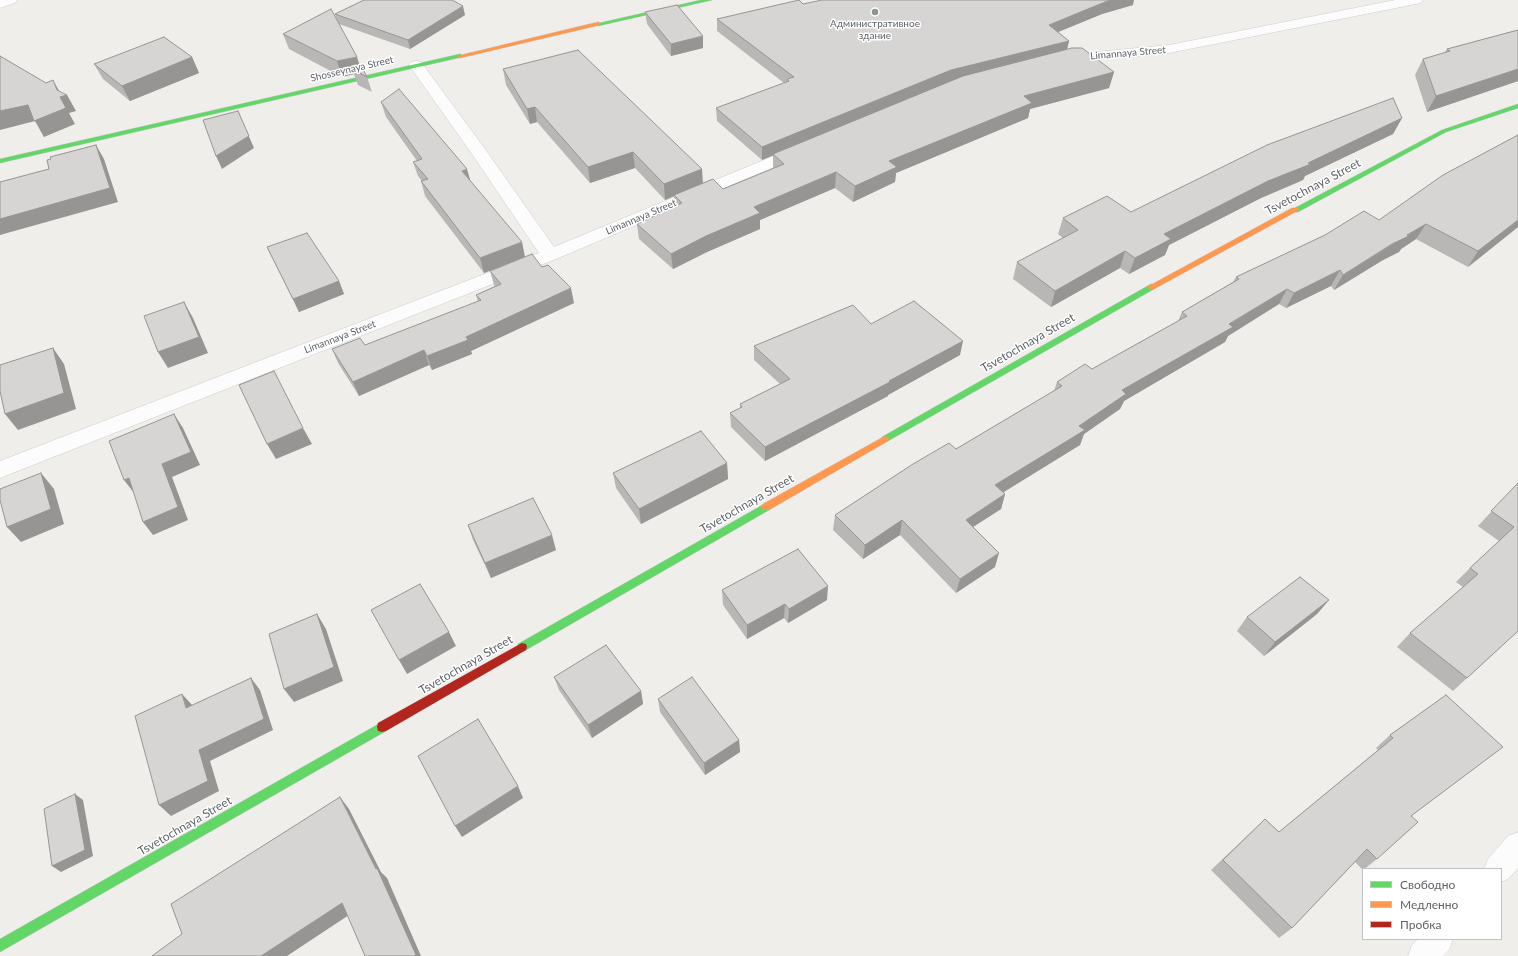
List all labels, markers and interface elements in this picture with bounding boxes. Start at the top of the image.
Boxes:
marker: Административное здание [870,7,880,17]
place label: Административное здание [830,18,920,42]
street label: Limannaya Street [1090,44,1166,62]
street label: Shosseynaya Street [309,54,395,84]
street label: Tsvetochnaya Street [1263,156,1363,218]
street label: Limannaya Street [604,197,678,237]
street label: Tsvetochnaya Street [979,310,1077,376]
street label: Limannaya Street [303,318,377,356]
street label: Tsvetochnaya Street [698,471,796,537]
street label: Tsvetochnaya Street [417,632,515,698]
street label: Tsvetochnaya Street [136,793,234,859]
legend [1362,868,1502,940]
text: Свободно [1400,877,1455,892]
text: Медленно [1400,897,1458,912]
text: Пробка [1400,917,1441,932]

